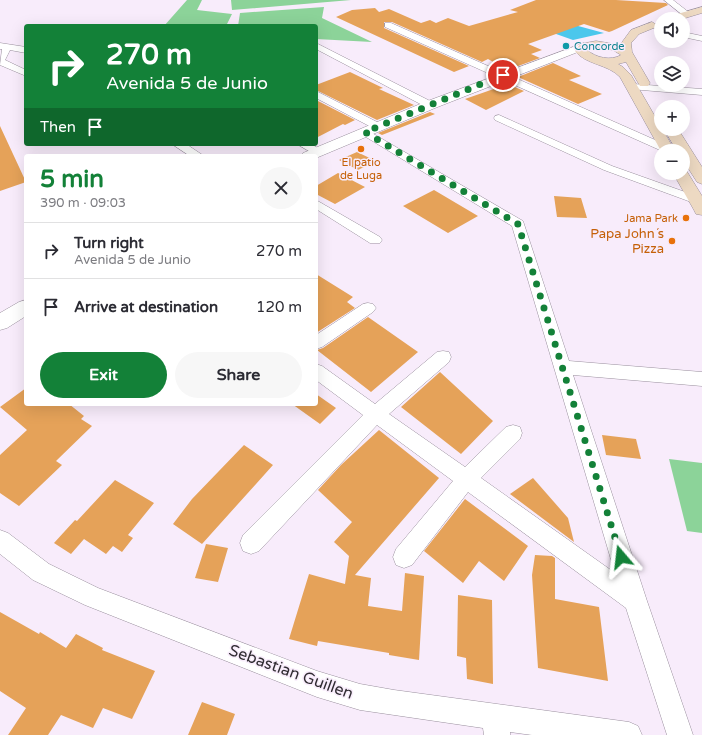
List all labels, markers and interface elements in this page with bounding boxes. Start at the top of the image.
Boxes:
map controls [654,12,690,180]
button: sound [654,12,690,48]
text: 270 m [106,38,192,72]
icon: right [40,40,92,92]
place label: Concorde [574,40,625,53]
marker: Concorde [561,41,571,51]
button: layers [654,56,690,92]
pin [486,58,520,92]
icon: arrive [492,64,514,86]
text: Avenida 5 de Junio [106,72,268,94]
button: + [654,100,690,136]
icon: arrive [84,116,106,138]
text: Then [40,118,76,136]
marker: El patio de Luga [356,144,366,154]
button: − [654,144,690,180]
place label: El patio de Luga [340,156,382,182]
text: 5 min [40,165,104,194]
button: close [260,167,302,209]
text: 390 m · 09:03 [40,195,126,211]
place label: Jama Park [624,212,678,225]
marker: Jama Park [681,213,691,223]
place label: Papa John´s Pizza [590,226,664,257]
text: Turn right [74,234,144,252]
marker: Papa John´s Pizza [667,236,677,246]
icon: right [40,240,62,262]
text: 270 m [256,242,302,260]
text: Avenida 5 de Junio [74,252,191,268]
icon: arrive [40,296,62,318]
text: Arrive at destination [74,298,218,316]
text: 120 m [256,298,302,316]
button: Exit [40,352,167,398]
button: Share [175,352,302,398]
position arrow [600,536,642,578]
street label: Sebastian Guillen [226,640,356,704]

